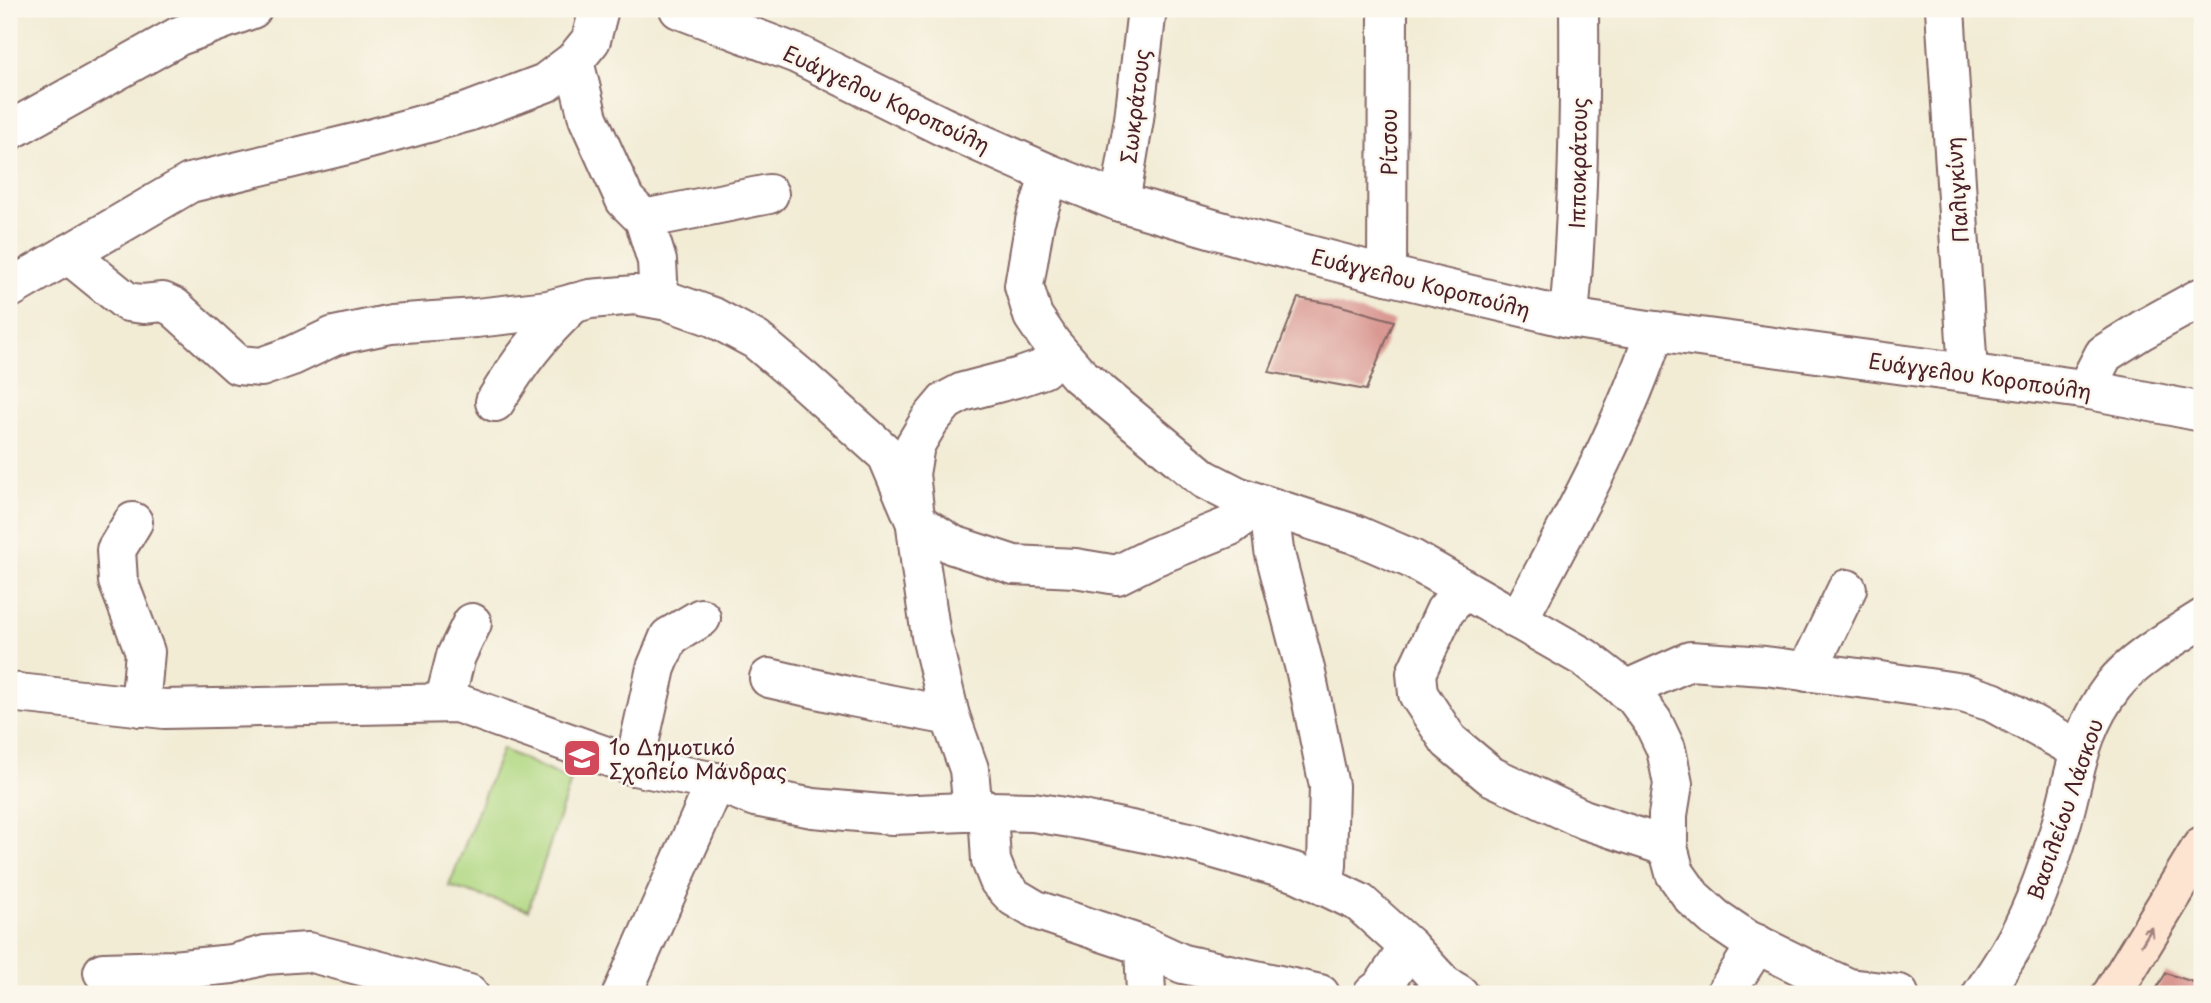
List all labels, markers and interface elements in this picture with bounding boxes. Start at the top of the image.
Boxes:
street label: Ευάγγελου Κοροπούλη [778,36,996,160]
street label: Σωκράτους [1111,47,1157,165]
street label: Ιπποκράτους [1560,97,1594,229]
street label: Ρίτσου [1372,109,1404,175]
street label: Παλιγκίνη [1936,136,1976,244]
street label: Ευάγγελου Κοροπούλη [1308,239,1534,325]
street label: Ευάγγελου Κοροπούλη [1866,344,2094,406]
street label: Βασιλείου Λάσκου [2018,714,2110,904]
place label: 1ο Δημοτικό Σχολείο Μάνδρας [609,730,787,786]
school or university icon: 1ο Δημοτικό Σχολείο Μάνδρας [561,737,603,779]
one-way arrow [2140,926,2154,946]

